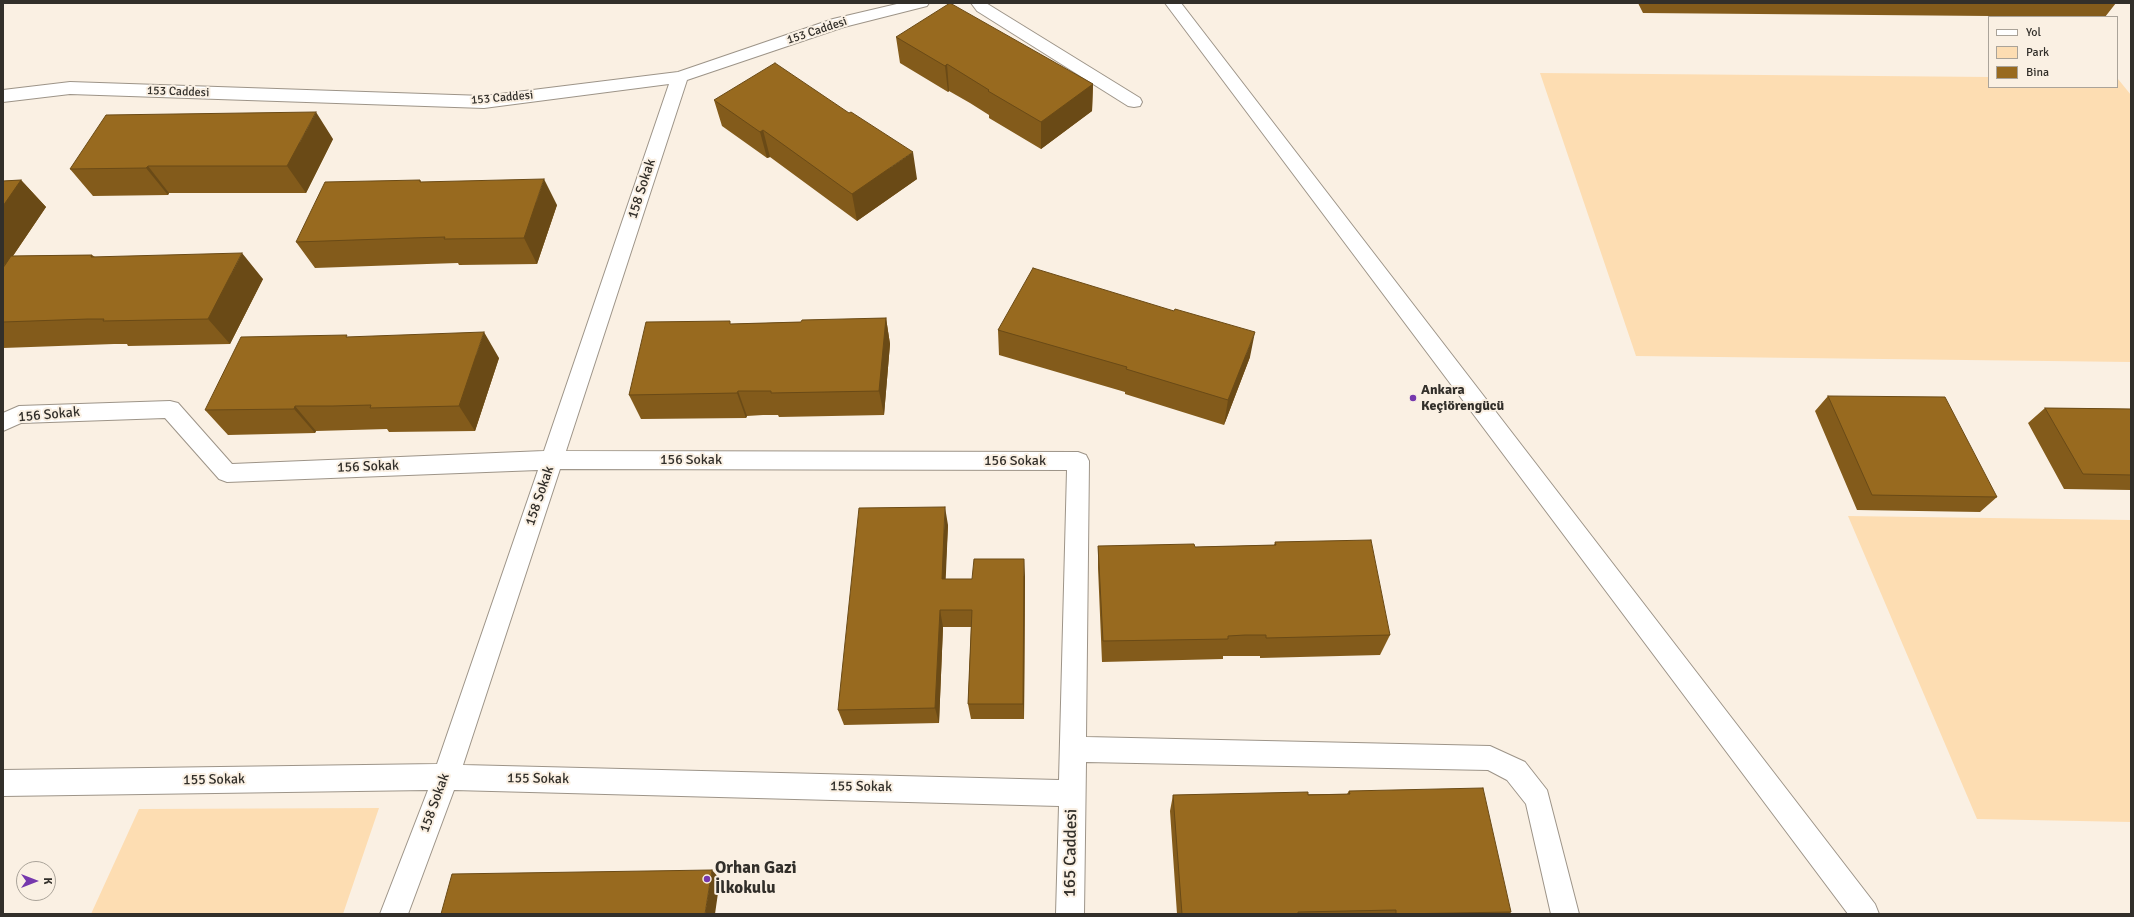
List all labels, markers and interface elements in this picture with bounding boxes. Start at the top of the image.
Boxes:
street label: 153 Caddesi [785,14,849,48]
legend [1988,16,2118,88]
text: Yol [2026,25,2041,40]
text: Park [2026,45,2049,60]
text: Bina [2026,65,2049,80]
street label: 153 Caddesi [147,84,209,100]
street label: 153 Caddesi [470,88,534,108]
street label: 158 Sokak [624,157,660,221]
place label: Ankara Keçiörengücü [1421,382,1504,414]
marker: Ankara Keçiörengücü [1408,393,1418,403]
street label: 156 Sokak [17,404,81,426]
street label: 156 Sokak [660,452,722,468]
street label: 156 Sokak [984,453,1046,469]
street label: 156 Sokak [337,458,399,476]
street label: 158 Sokak [522,464,558,528]
street label: 155 Sokak [507,770,569,788]
street label: 155 Sokak [183,771,245,789]
street label: 158 Sokak [417,771,453,835]
street label: 155 Sokak [830,778,892,796]
street label: 165 Caddesi [1060,809,1082,897]
place label: Orhan Gazi İlkokulu [715,859,797,899]
north arrow [16,861,56,901]
marker: Orhan Gazi İlkokulu [702,874,712,884]
text: K [41,878,54,884]

